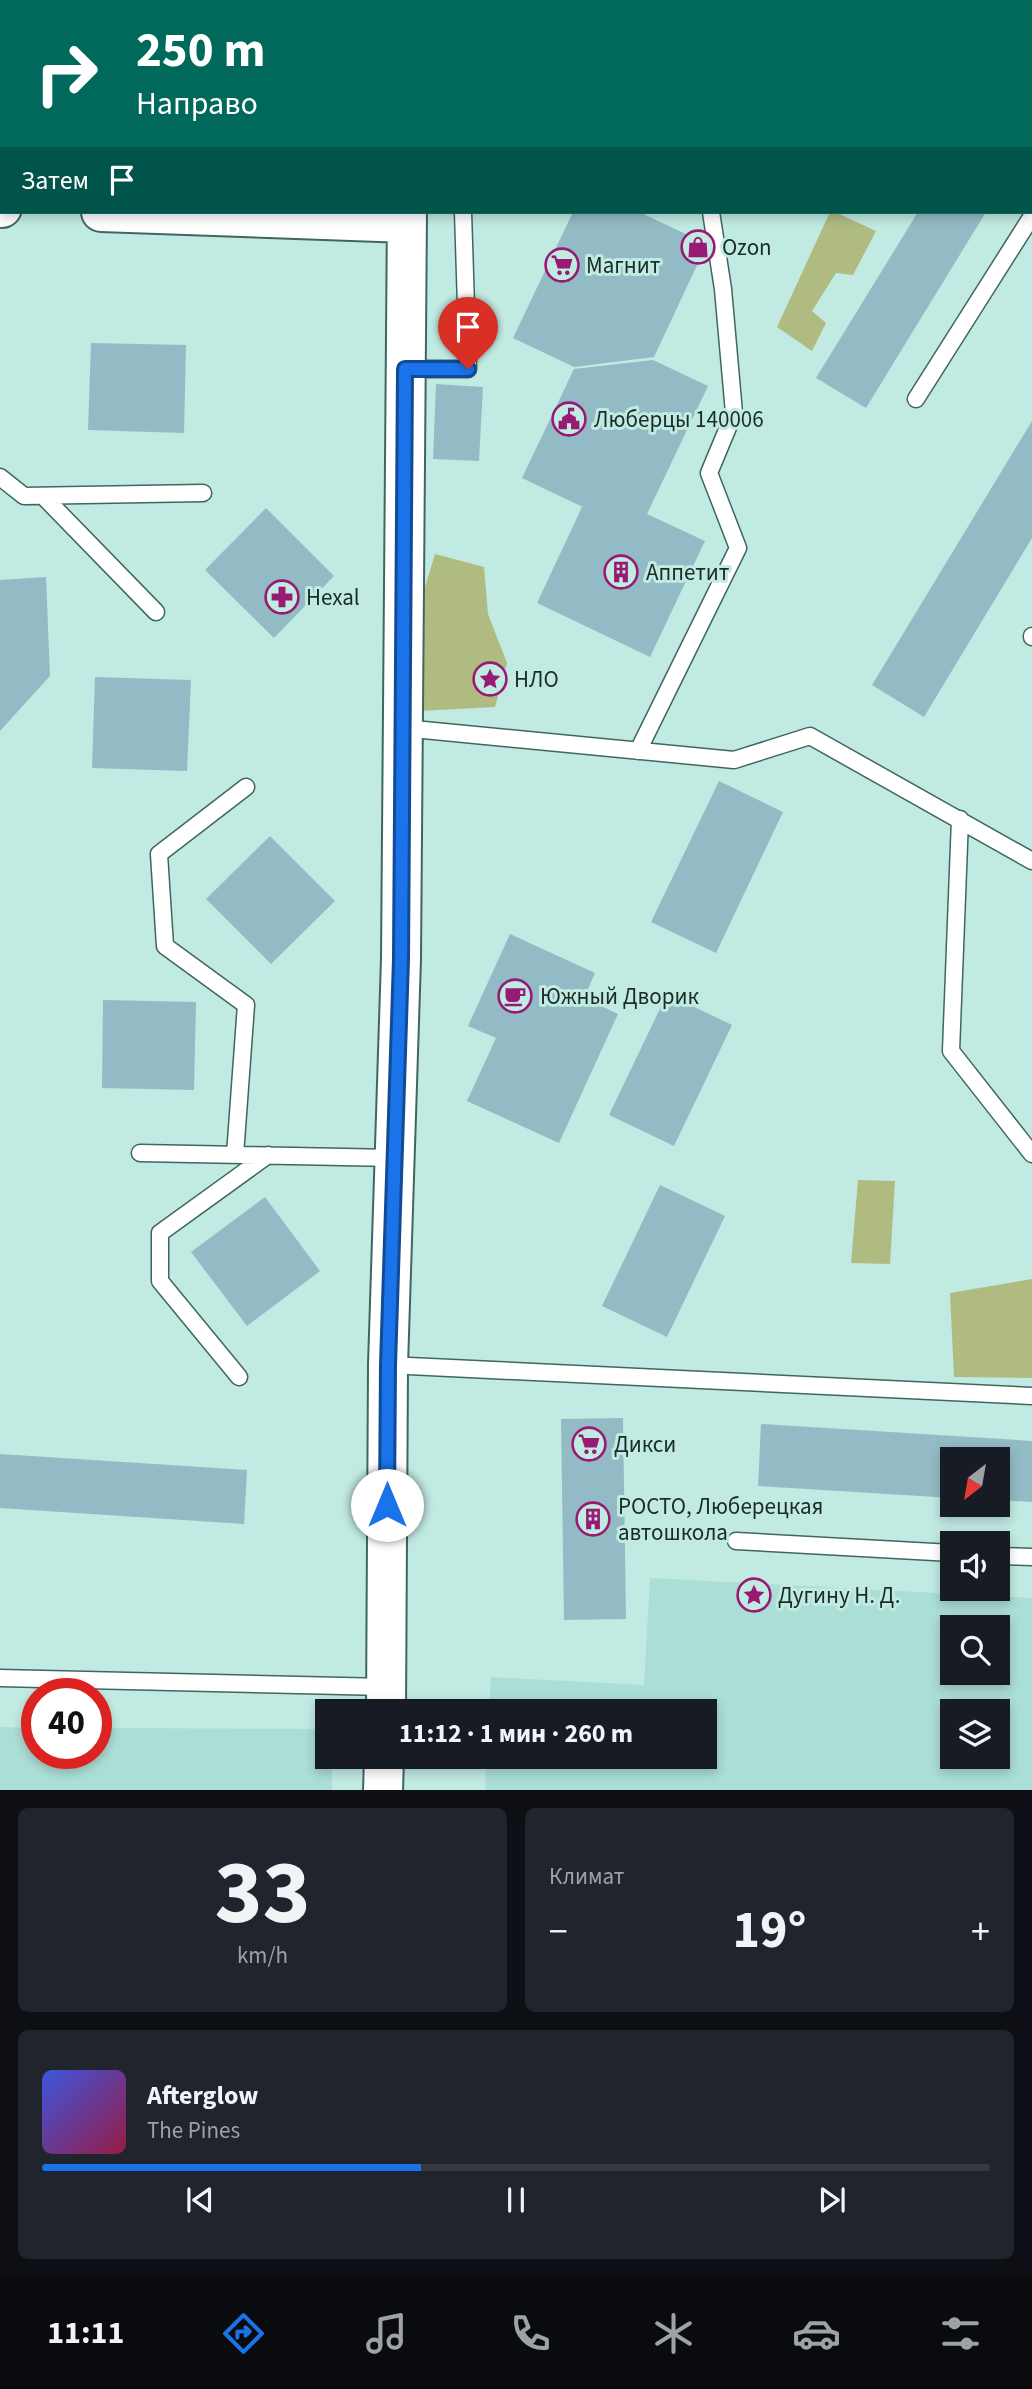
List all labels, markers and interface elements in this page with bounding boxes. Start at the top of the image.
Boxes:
text: 250 m [136,16,265,86]
icon: right [21,28,112,119]
text: Направо [136,81,258,127]
icon: arrive [103,161,141,199]
text: Затем [21,162,89,199]
shop icon: Ozon [679,228,717,266]
place label: Ozon [722,231,772,264]
supermarket icon: Магнит [543,246,581,284]
place label: Магнит [586,249,660,282]
pin [438,297,498,369]
icon: arrive [449,308,487,346]
public building icon: Люберцы 140006 [550,400,588,438]
place label: Люберцы 140006 [594,403,764,436]
building icon: Аппетит [602,553,640,591]
place label: Аппетит [646,556,729,589]
pharmacy icon: Hexal [263,578,301,616]
place label: Hexal [306,581,360,614]
place icon: НЛО [471,660,509,698]
place label: НЛО [514,663,559,696]
cafe icon: Южный Дворик [496,977,534,1015]
place label: Южный Дворик [540,980,699,1013]
supermarket icon: Дикси [570,1425,608,1463]
place label: Дикси [614,1428,676,1461]
north arrow [940,1447,1010,1517]
map controls [940,1447,1010,1769]
position arrow [350,1468,424,1542]
place label: РОСТО, Люберецкая автошкола [618,1490,823,1549]
building icon: РОСТО, Люберецкая автошкола [574,1500,612,1538]
button: sound [940,1531,1010,1601]
place icon: Дугину Н. Д. [735,1576,773,1614]
place label: Дугину Н. Д. [778,1579,900,1612]
button: search [940,1615,1010,1685]
speed limit sign: 40 [21,1678,112,1769]
button: layers [940,1699,1010,1769]
text: 11:12 · 1 мин · 260 m [399,1715,633,1752]
text: 33 [214,1829,311,1958]
text: Климат [549,1860,624,1893]
text: 19° [733,1894,806,1968]
text: − [549,1905,568,1959]
text: + [971,1905,990,1959]
text: km/h [237,1939,288,1972]
text: Afterglow [147,2077,258,2114]
text: The Pines [147,2114,240,2147]
icon: previous [181,2181,219,2219]
icon: pause [497,2181,535,2219]
icon: next [813,2181,851,2219]
icon: directions [219,2309,268,2358]
icon: music [362,2309,411,2358]
icon: phone [506,2309,555,2358]
icon: climate [649,2309,698,2358]
icon: car [792,2309,841,2358]
icon: filters [936,2309,985,2358]
text: 11:11 [47,2310,124,2356]

